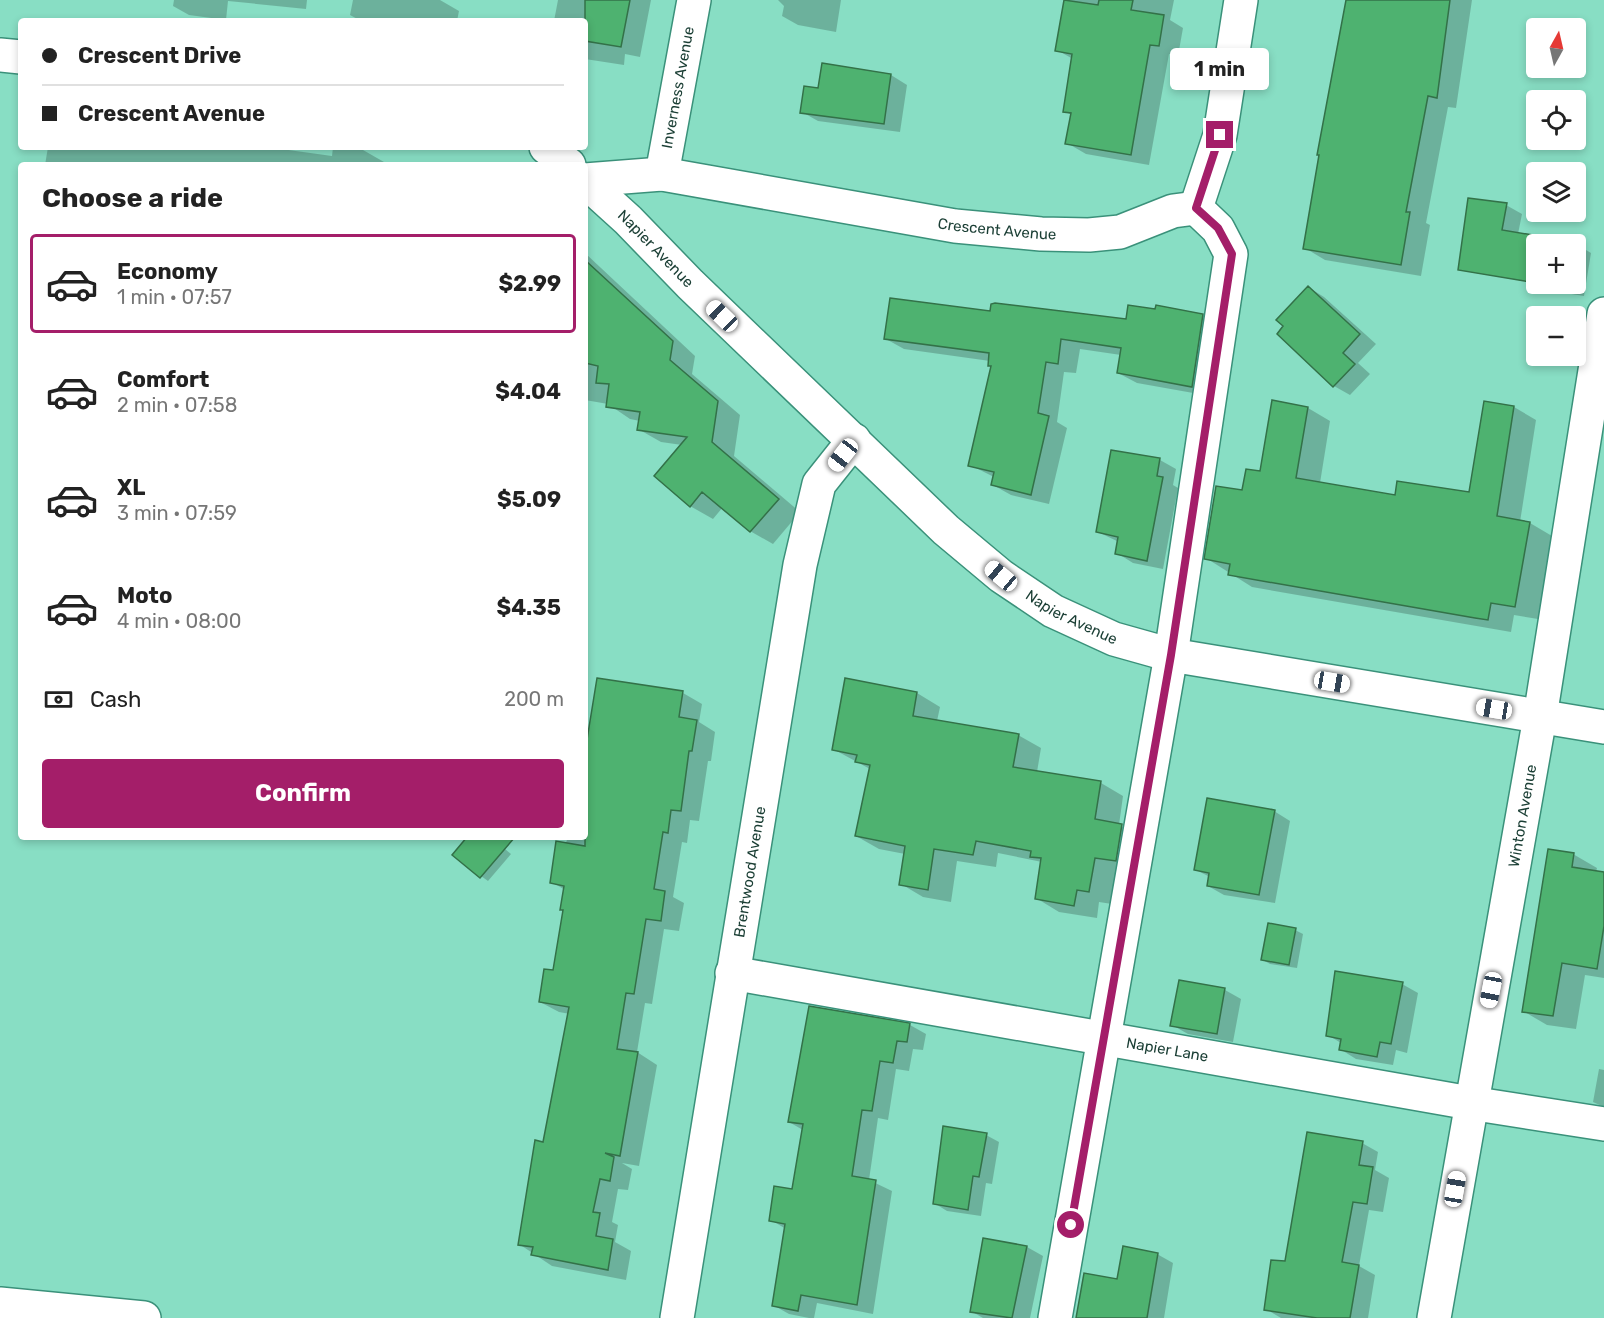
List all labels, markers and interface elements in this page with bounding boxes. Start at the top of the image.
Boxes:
north arrow [1526,18,1586,78]
map controls [1526,18,1586,366]
street label: Inverness Avenue [658,25,698,150]
text: Crescent Drive [78,42,241,69]
callout: 1 min [1170,48,1270,90]
text: 1 min [1194,57,1245,81]
button: locate [1526,90,1586,150]
text: Crescent Avenue [78,100,265,127]
route end [1206,121,1233,148]
button: layers [1526,162,1586,222]
text: Choose a ride [42,182,223,214]
street label: Napier Avenue [614,206,697,291]
street label: Crescent Avenue [936,214,1057,243]
button: + [1526,234,1586,294]
icon: car [45,257,99,311]
text: Economy [117,258,218,285]
text: $2.99 [498,270,561,297]
text: 1 min · 07:57 [117,285,232,309]
car [703,297,741,335]
button: − [1526,306,1586,366]
icon: car [45,365,99,419]
text: Comfort [117,366,209,393]
text: $4.04 [495,378,561,405]
text: 2 min · 07:58 [117,393,237,417]
car [825,435,861,475]
icon: car [45,473,99,527]
text: XL [117,474,145,501]
text: $5.09 [497,486,561,513]
text: 3 min · 07:59 [117,501,237,525]
car [981,558,1021,594]
icon: car [45,581,99,635]
text: Moto [117,582,172,609]
street label: Napier Avenue [1022,586,1120,648]
text: $4.35 [496,594,561,621]
text: 4 min · 08:00 [117,609,241,633]
car [1313,670,1351,694]
icon: cash [42,683,75,716]
text: Cash [90,686,141,713]
text: 200 m [504,687,564,711]
car [1475,697,1513,721]
button: Confirm [42,759,564,828]
street label: Winton Avenue [1505,763,1540,869]
street label: Brentwood Avenue [730,805,769,939]
car [1479,971,1503,1009]
street label: Napier Lane [1125,1034,1210,1066]
car [1443,1170,1467,1208]
route start [1057,1211,1084,1238]

